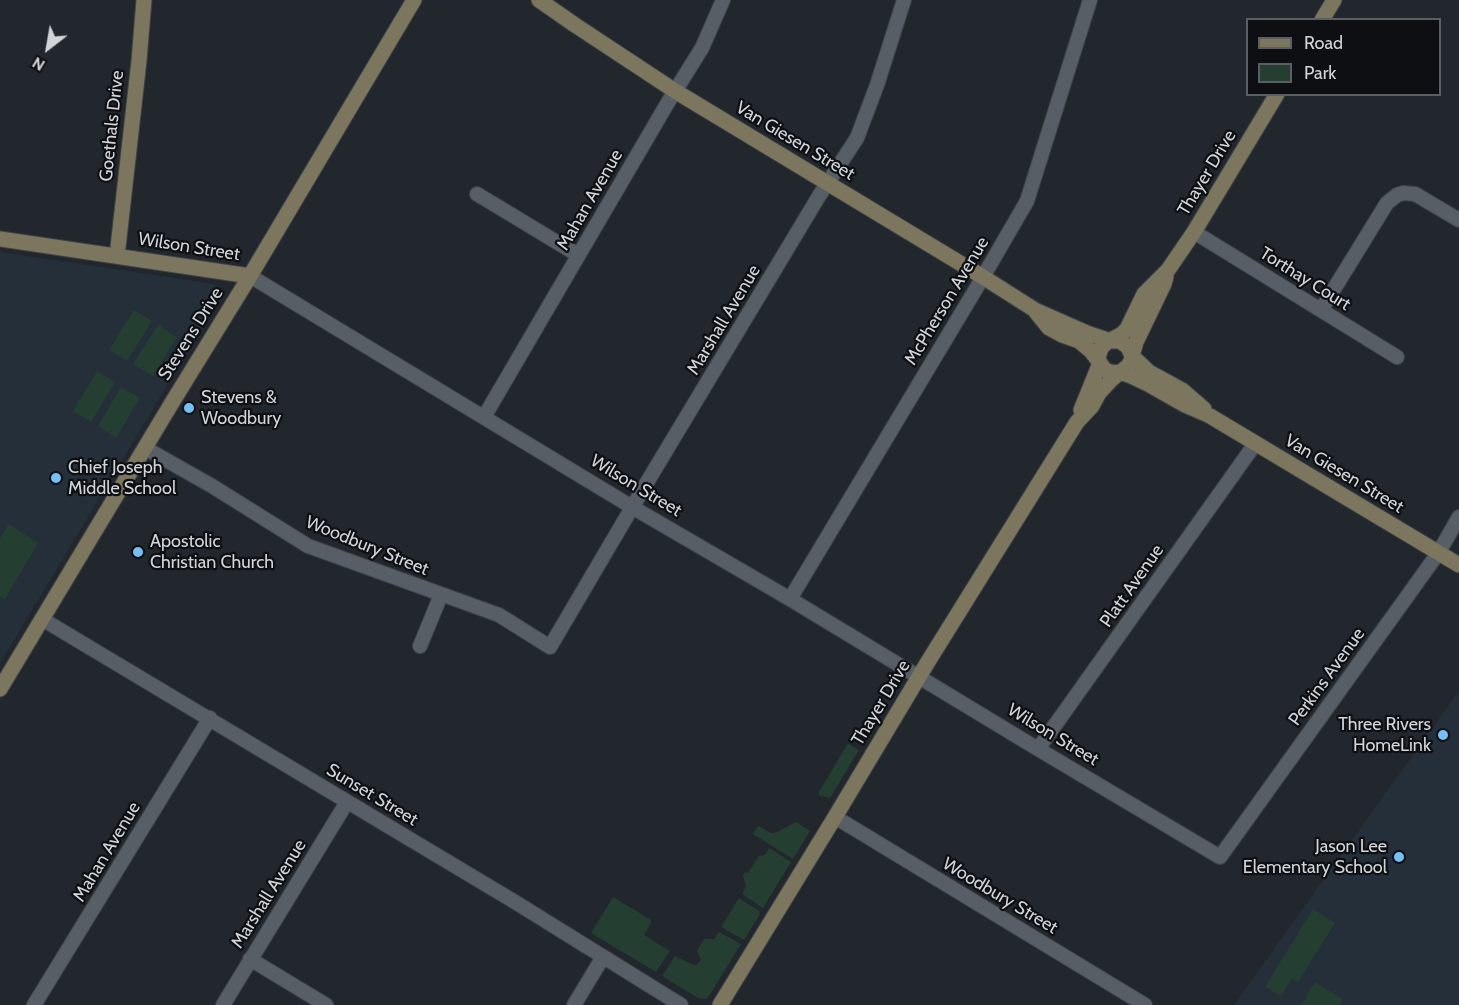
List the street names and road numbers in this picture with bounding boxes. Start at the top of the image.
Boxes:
street label: Goethals Drive [95,69,129,183]
street label: Van Giesen Street [732,97,858,185]
street label: Thayer Drive [1173,126,1241,220]
street label: Mahan Avenue [552,146,628,254]
street label: Wilson Street [137,228,241,266]
street label: McPherson Avenue [900,233,994,369]
street label: Torthay Court [1256,243,1354,315]
street label: Marshall Avenue [683,261,765,379]
street label: Stevens Drive [154,284,228,384]
street label: Van Giesen Street [1281,430,1407,518]
street label: Wilson Street [586,450,686,522]
street label: Woodbury Street [302,512,432,580]
street label: Platt Avenue [1096,540,1168,632]
street label: Perkins Avenue [1284,624,1370,730]
street label: Thayer Drive [847,656,915,750]
street label: Wilson Street [1003,699,1103,771]
street label: Sunset Street [322,759,422,831]
street label: Mahan Avenue [69,798,145,906]
street label: Marshall Avenue [227,836,311,952]
street label: Woodbury Street [938,853,1062,939]

